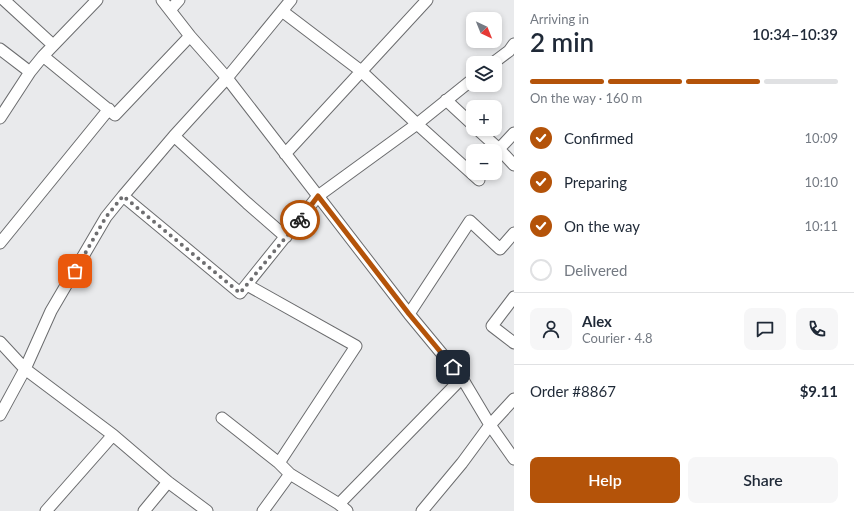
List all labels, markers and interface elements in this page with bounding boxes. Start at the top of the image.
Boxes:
text: Arriving in [530,11,589,27]
north arrow [466,12,502,48]
map controls [466,12,502,180]
text: 10:34–10:39 [752,25,838,43]
text: 2 min [530,26,594,58]
button: layers [466,56,502,92]
text: On the way · 160 m [530,90,642,106]
button: + [466,100,502,136]
icon: check [530,127,552,149]
text: Confirmed [564,129,633,147]
text: 10:09 [805,130,838,146]
button: − [466,144,502,180]
icon: check [530,171,552,193]
text: Preparing [564,173,627,191]
text: 10:10 [805,174,838,190]
courier [280,200,320,240]
icon: bike [289,209,311,231]
icon: check [530,215,552,237]
text: On the way [564,217,640,235]
text: 10:11 [805,218,838,234]
pin [58,254,92,288]
icon: bag [64,260,86,282]
text: Delivered [564,261,627,279]
button: person [530,308,572,350]
button: chat [744,308,786,350]
button: phone [796,308,838,350]
text: Alex [582,312,612,330]
text: Courier · 4.8 [582,330,653,346]
pin [436,350,470,384]
icon: home [442,356,464,378]
text: Order #8867 [530,382,616,400]
text: $9.11 [800,382,838,400]
button: Help [530,457,680,503]
button: Share [688,457,838,503]

